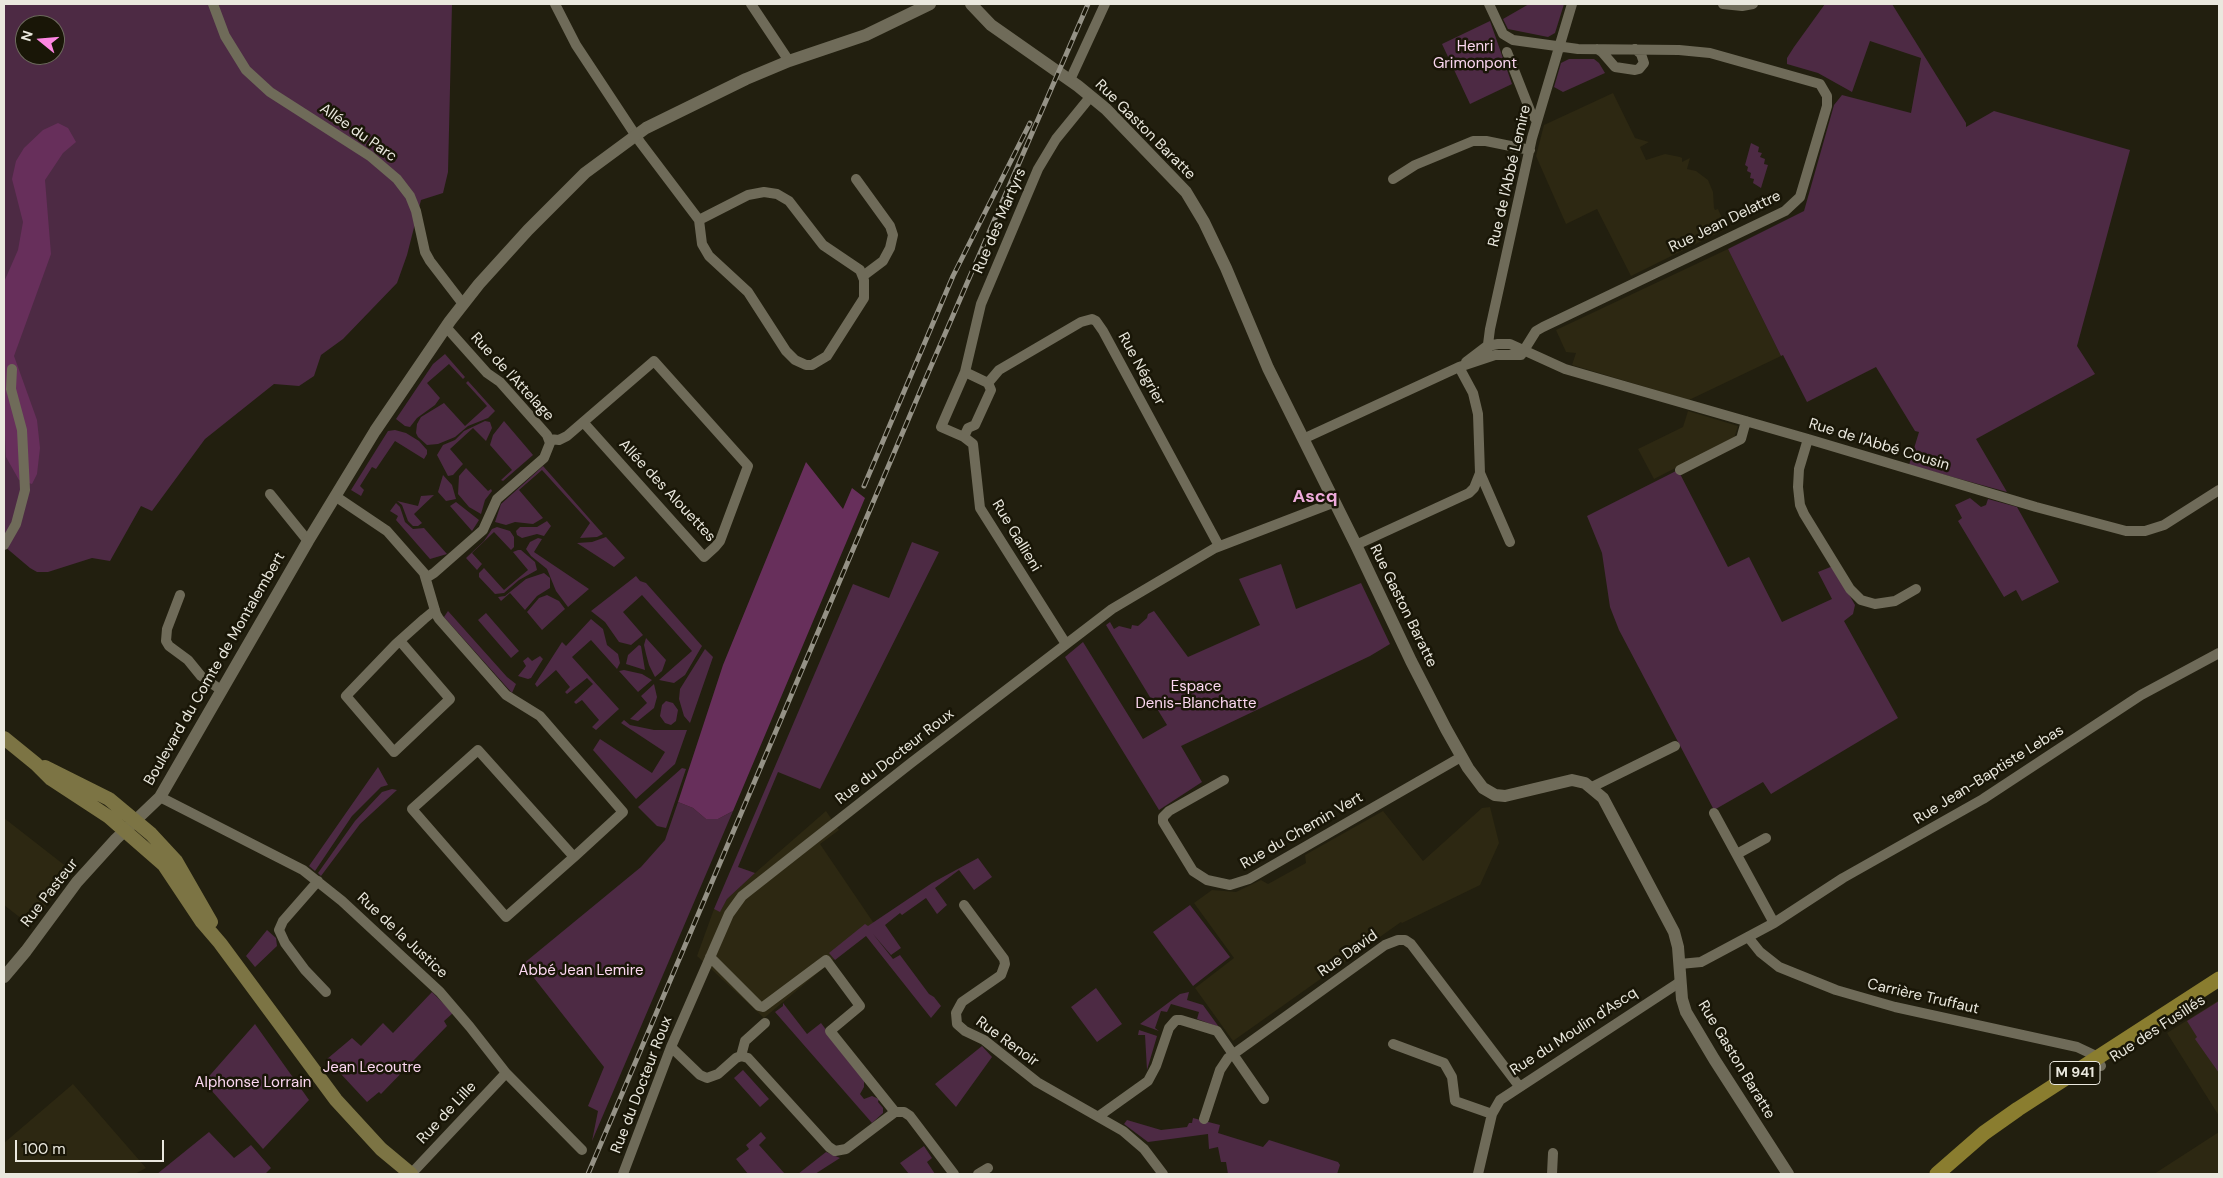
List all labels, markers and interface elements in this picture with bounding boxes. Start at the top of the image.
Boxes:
north arrow [15,15,65,65]
text: N [17,28,37,43]
park label: Henri Grimonpont [1433,38,1517,73]
street label: Rue Gaston Baratte [1091,76,1199,184]
street label: Allée du Parc [316,100,400,166]
street label: Rue de l'Abbé Lemire [1485,103,1535,249]
street label: Rue des Martyrs [970,165,1030,277]
street label: Rue Jean Delattre [1666,187,1784,257]
street label: Rue de l'Attelage [466,329,558,425]
street label: Rue Négrier [1114,329,1168,409]
street label: Rue de l'Abbé Cousin [1807,415,1951,475]
street label: Allée des Alouettes [615,436,719,546]
district label: Ascq [1292,486,1338,508]
street label: Rue Gallieni [988,497,1044,575]
street label: Rue Gaston Baratte [1365,542,1441,670]
street label: Boulevard du Comte de Montalembert [141,549,289,789]
park label: Espace Denis-Blanchatte [1135,678,1257,713]
street label: Rue du Docteur Roux [832,705,958,809]
street label: Rue Jean-Baptiste Lebas [1911,721,2067,829]
street label: Rue du Chemin Vert [1238,789,1366,873]
street label: Rue Pasteur [18,855,82,931]
street label: Rue de la Justice [353,889,451,983]
street label: Rue David [1315,927,1381,981]
park label: Abbé Jean Lemire [519,962,643,980]
street label: Carrière Truffaut [1865,975,1981,1019]
street label: Rue du Moulin d'Ascq [1507,984,1641,1080]
street label: Rue des Fusillés [2107,992,2209,1066]
street label: Rue Gaston Baratte [1694,998,1778,1122]
street label: Rue Renoir [972,1013,1042,1071]
street label: Rue du Docteur Roux [608,1014,676,1156]
park label: Jean Lecoutre [323,1059,421,1077]
road number: M 941 [2050,1062,2100,1084]
park label: Alphonse Lorrain [195,1074,311,1092]
street label: Rue de Lille [414,1078,480,1148]
scale bar [18,1130,166,1162]
text: 100 m [23,1139,66,1159]

